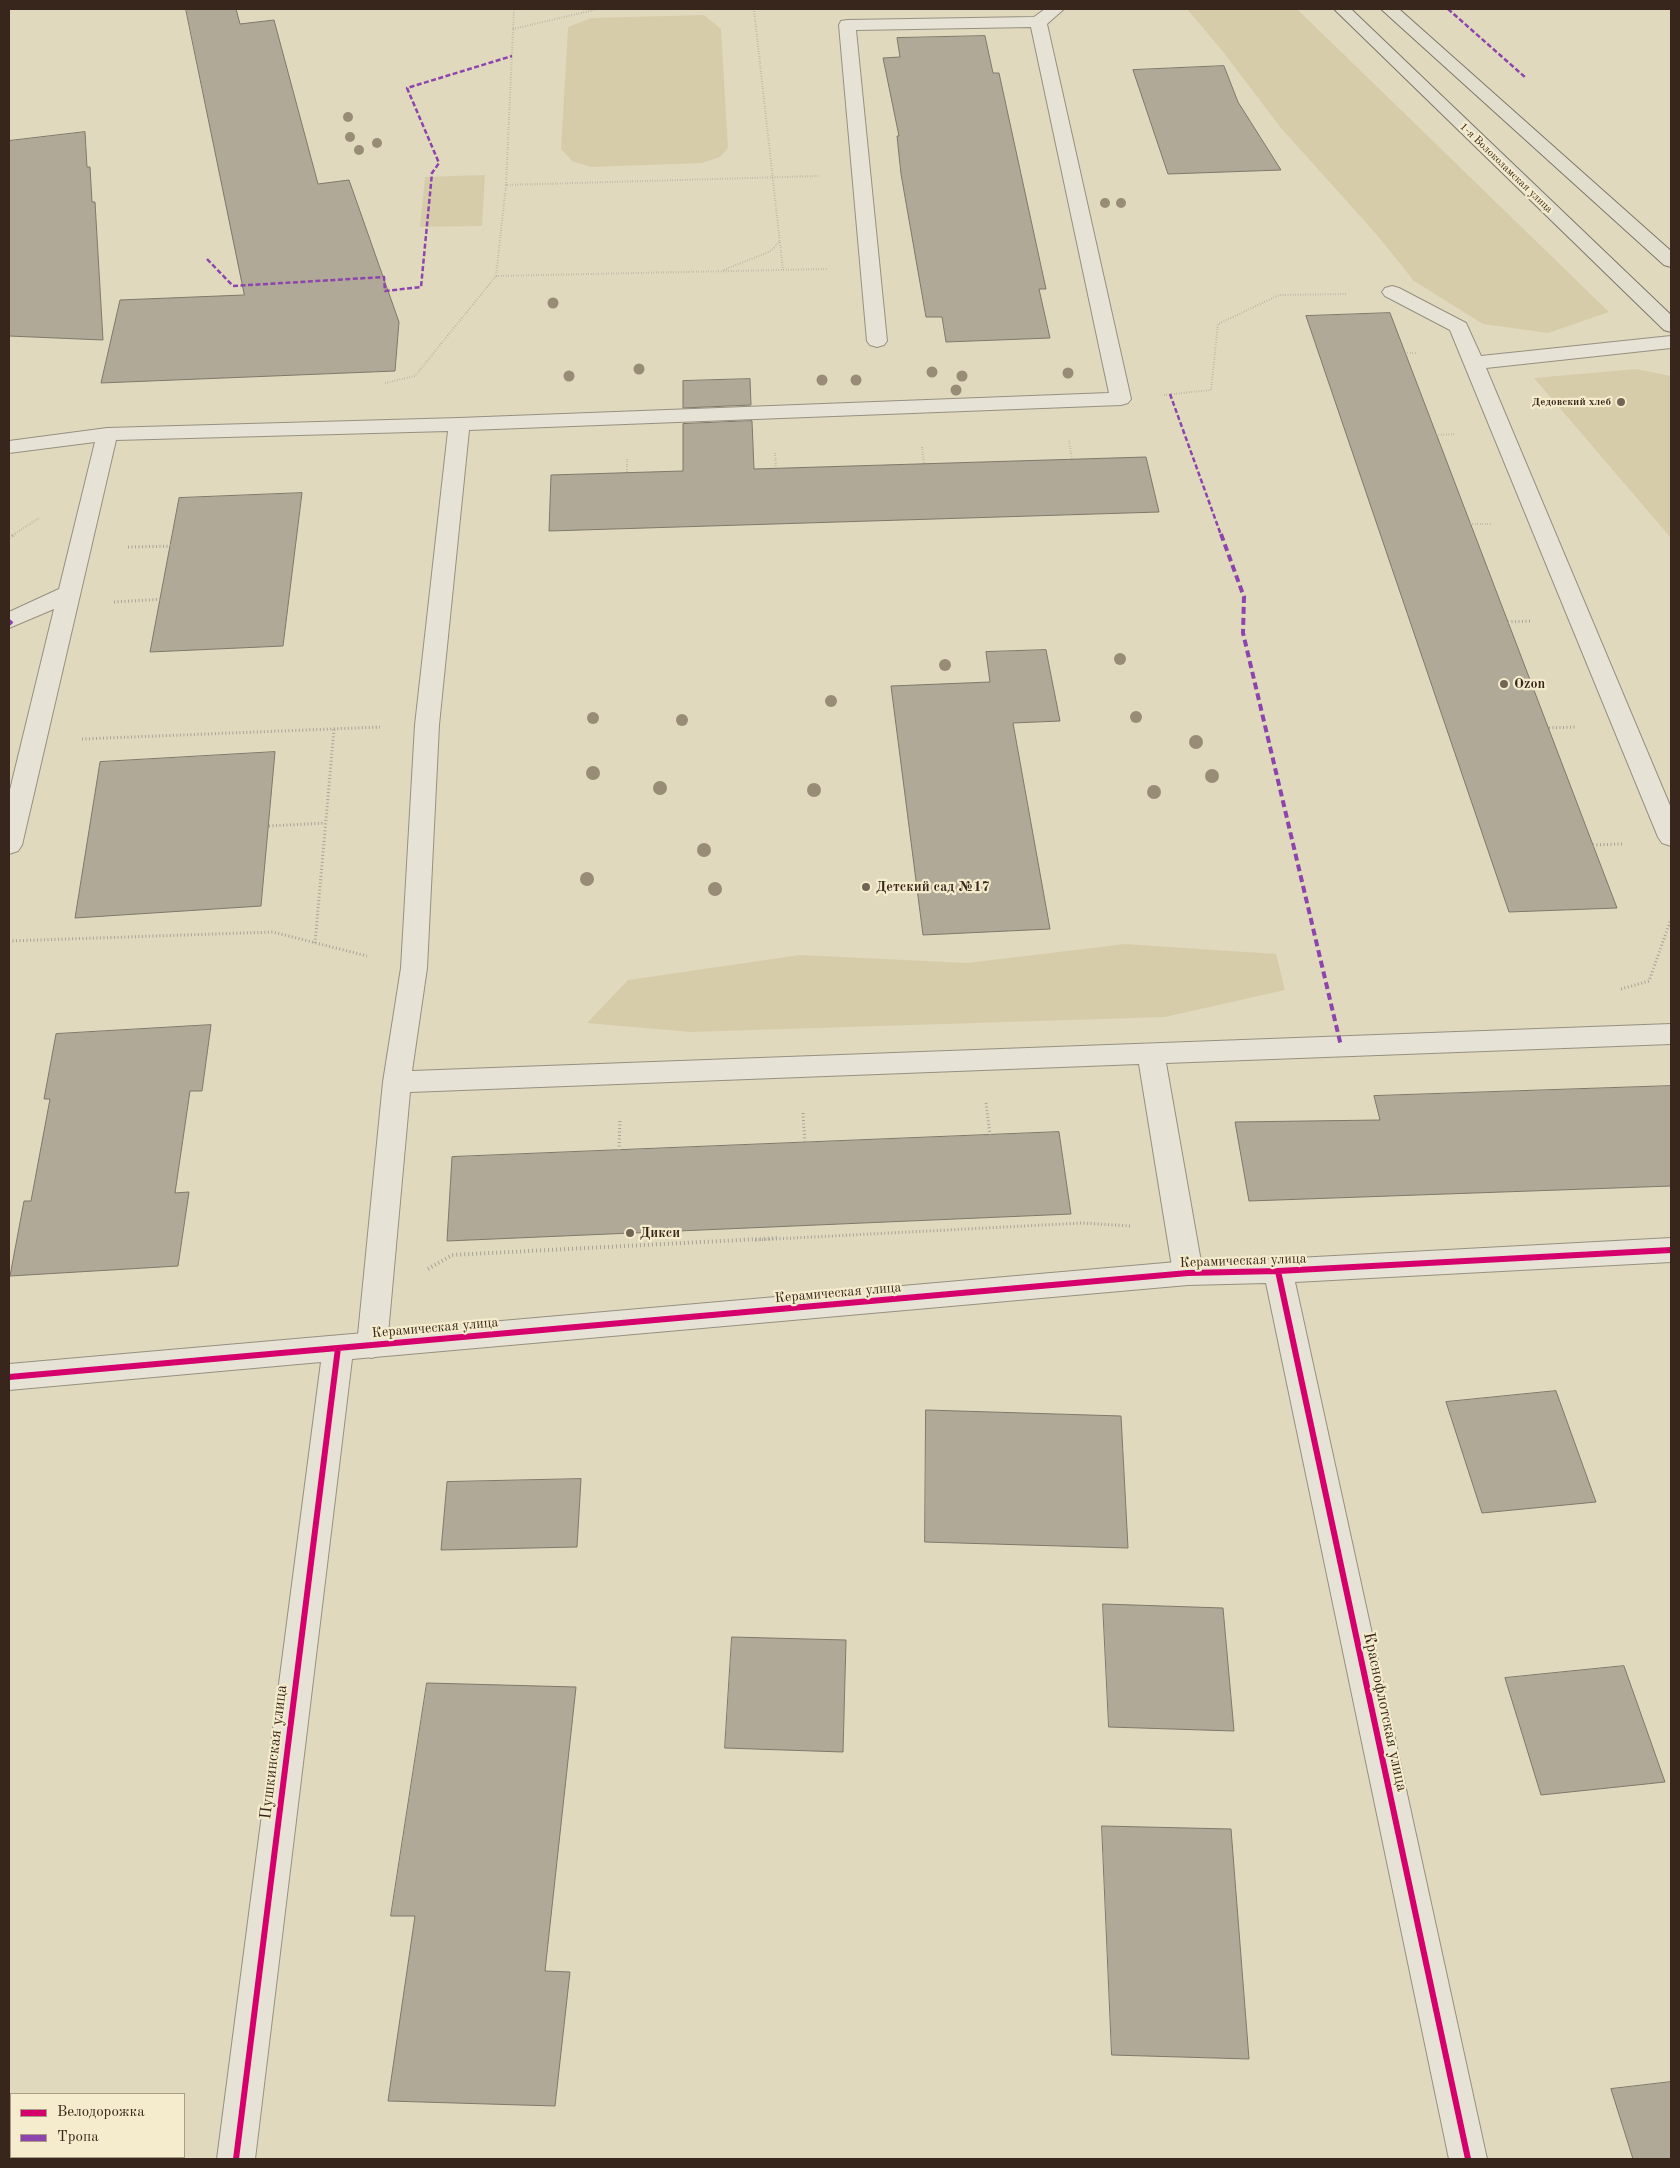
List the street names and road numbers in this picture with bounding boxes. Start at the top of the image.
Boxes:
street label: 1-я Волоколамская улица [1457,120,1555,216]
street label: Керамическая улица [1179,1250,1307,1272]
street label: Керамическая улица [774,1279,902,1307]
street label: Керамическая улица [371,1314,499,1342]
street label: Краснофлотская улица [1359,1631,1411,1793]
street label: Пушкинская улица [256,1684,292,1820]

